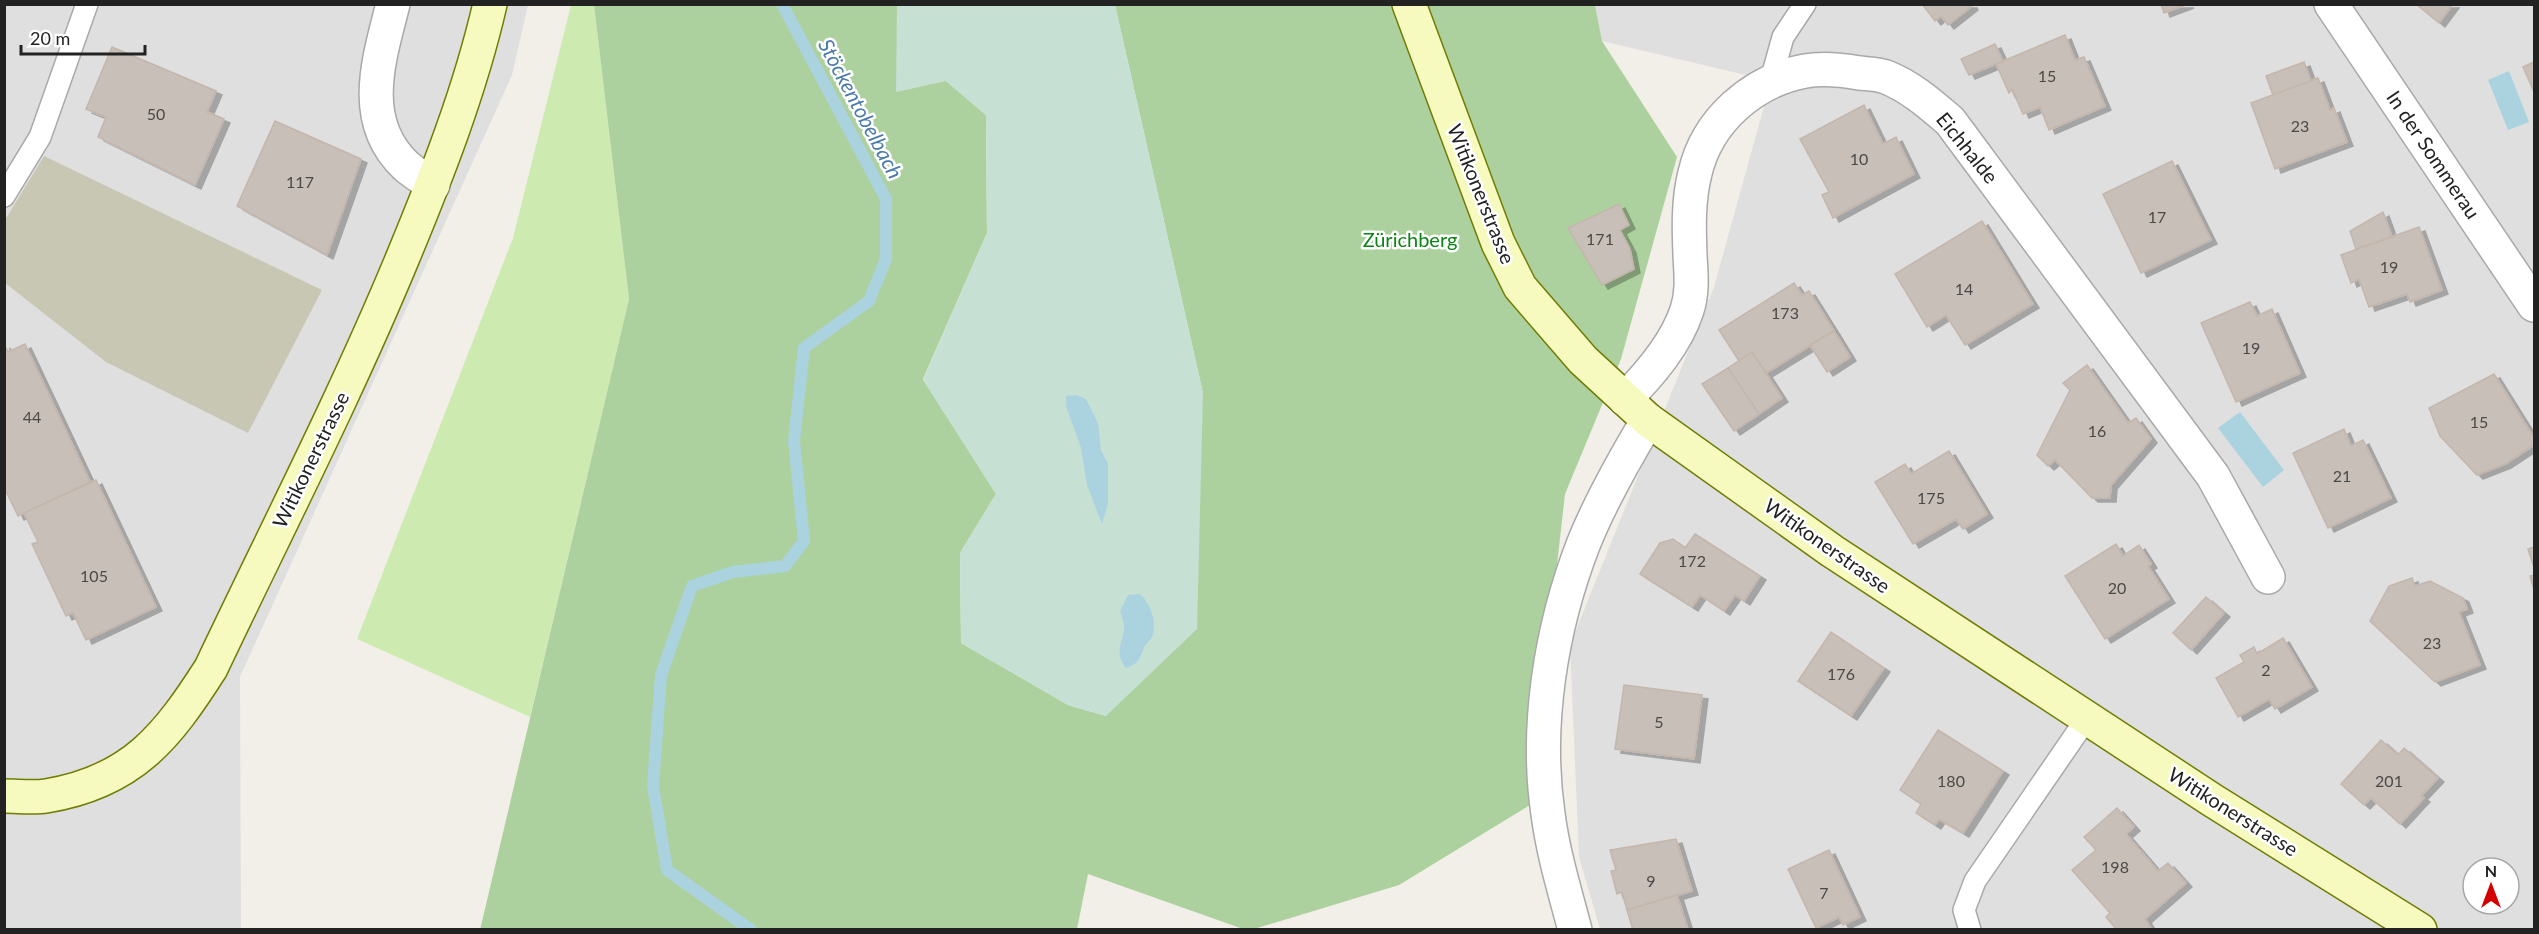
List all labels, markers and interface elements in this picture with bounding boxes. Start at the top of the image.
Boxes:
scale bar [21,18,146,56]
text: 20 m [30,27,70,49]
water label: Stöckentobelbach [814,34,909,183]
house number: 15 [2038,66,2056,85]
street label: In der Sommerau [2382,86,2486,223]
house number: 50 [147,104,165,123]
street label: Eichhalde [1932,107,2004,188]
house number: 23 [2291,116,2309,135]
street label: Witikonerstrasse [1443,120,1521,267]
house number: 10 [1850,149,1868,168]
house number: 117 [286,172,314,191]
house number: 17 [2148,207,2166,226]
park label: Zürichberg [1363,227,1457,251]
house number: 171 [1586,229,1614,248]
house number: 19 [2380,257,2398,276]
house number: 14 [1955,279,1973,298]
house number: 173 [1771,303,1799,322]
house number: 19 [2242,338,2260,357]
street label: Witikonerstrasse [267,388,353,532]
house number: 44 [23,407,41,426]
house number: 15 [2470,412,2488,431]
house number: 16 [2088,421,2106,440]
house number: 21 [2333,466,2351,485]
house number: 175 [1917,488,1945,507]
street label: Witikonerstrasse [1760,493,1895,598]
house number: 172 [1678,551,1706,570]
house number: 105 [80,566,108,585]
house number: 20 [2108,578,2126,597]
house number: 23 [2423,633,2441,652]
house number: 2 [2261,660,2271,679]
house number: 176 [1827,664,1855,683]
house number: 5 [1654,712,1664,731]
street label: Witikonerstrasse [2164,762,2303,861]
house number: 180 [1937,771,1965,790]
house number: 201 [2375,771,2403,790]
north arrow [2461,856,2521,916]
house number: 198 [2101,857,2129,876]
text: N [2485,861,2497,880]
house number: 9 [1646,871,1656,890]
house number: 7 [1819,883,1829,902]

